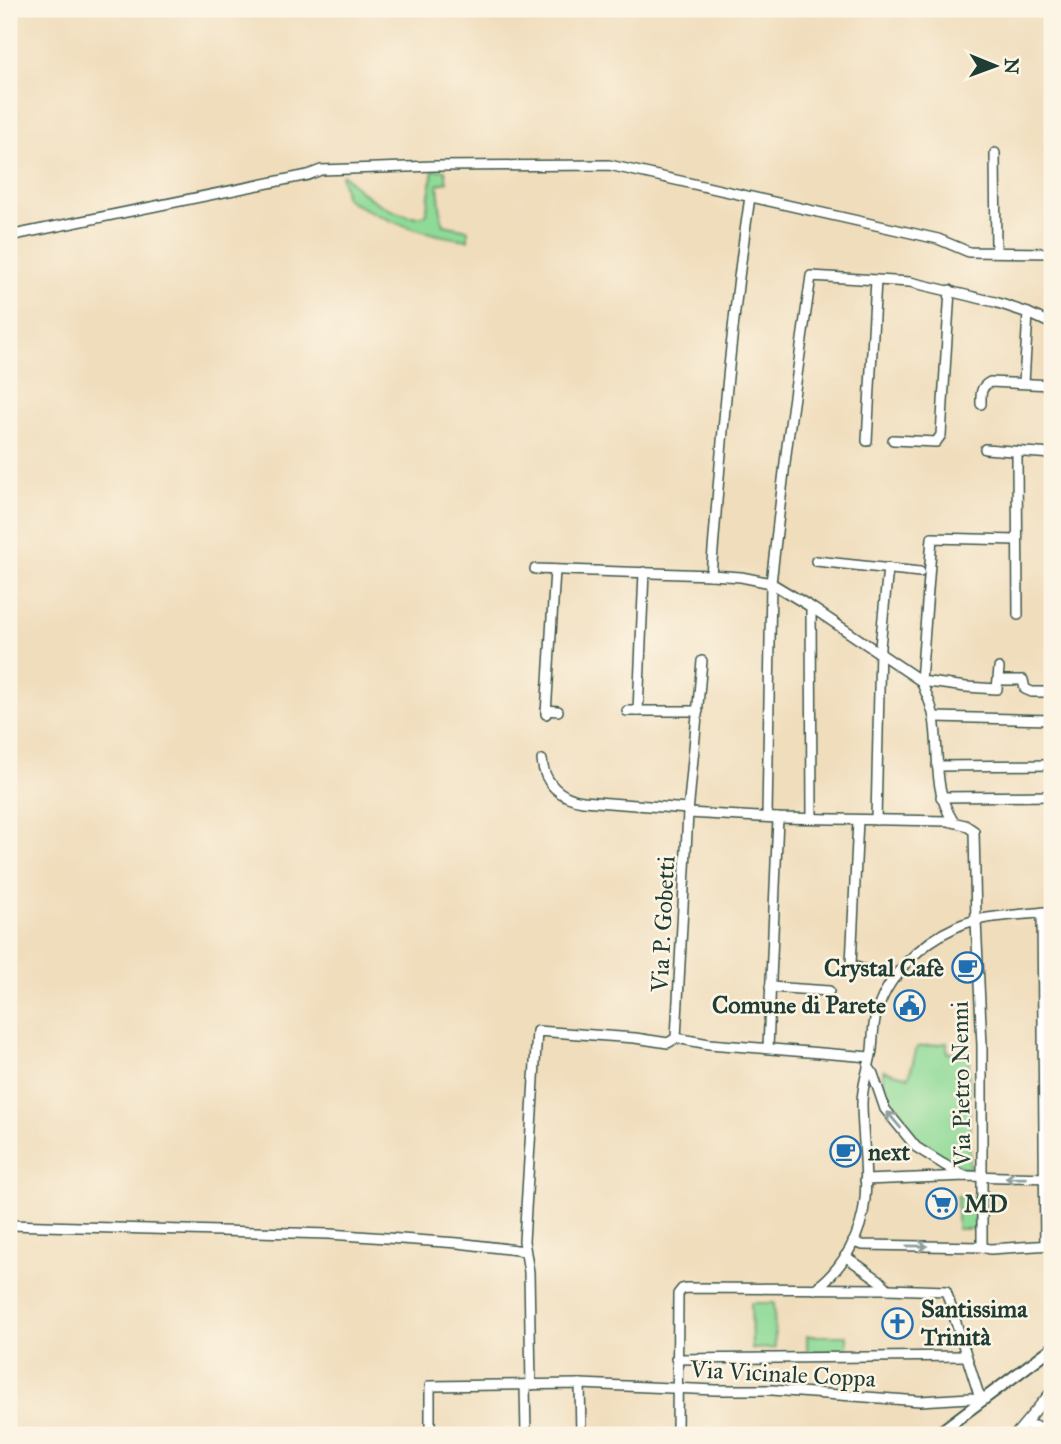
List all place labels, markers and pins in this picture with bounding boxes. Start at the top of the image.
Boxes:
cafe icon: Crystal Cafè [950,951,984,985]
place label: Crystal Cafè [824,953,944,983]
public building icon: Comune di Parete [892,988,926,1022]
place label: Comune di Parete [712,990,886,1020]
cafe icon: next [828,1135,862,1169]
place label: next [868,1137,911,1167]
supermarket icon: MD [924,1187,958,1221]
place label: MD [964,1189,1008,1219]
place label: Santissima Trinità [920,1294,1028,1352]
church icon: Santissima Trinità [881,1306,915,1340]

